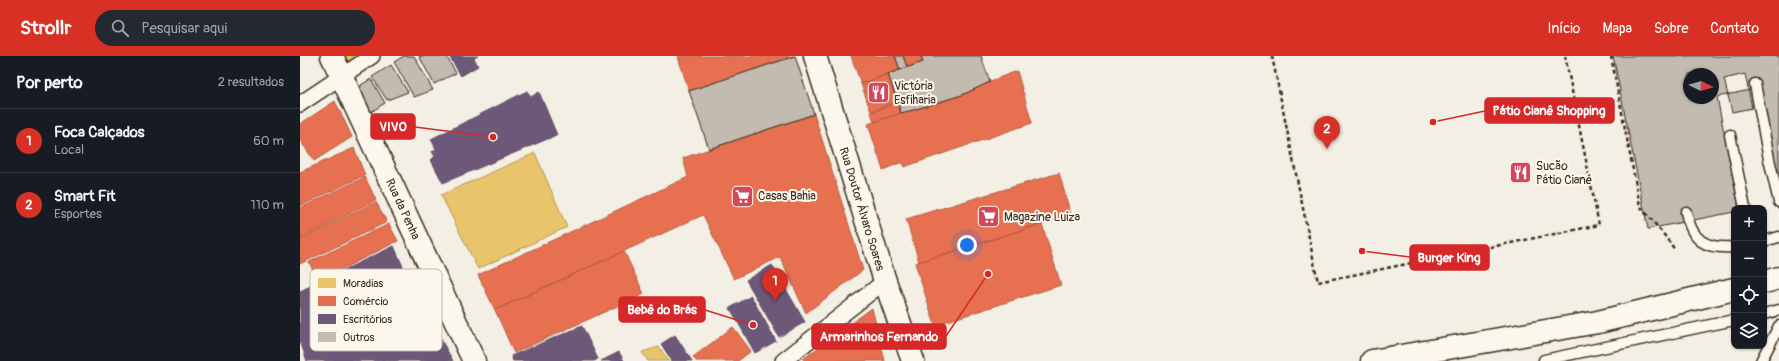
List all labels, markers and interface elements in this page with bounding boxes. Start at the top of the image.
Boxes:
search box [95,10,375,46]
text: Strollr [20,16,71,40]
icon: search [109,17,131,39]
text: Pesquisar aqui [141,19,227,38]
text: Início [1547,20,1580,37]
text: Mapa [1602,20,1632,37]
text: Sobre [1654,20,1688,37]
text: Contato [1710,20,1759,37]
north arrow [1683,68,1719,104]
text: Por perto [16,72,83,93]
text: 2 resultados [218,74,284,90]
place label: Victória Esfiharia [894,79,936,108]
restaurant icon: Victória Esfiharia [866,80,892,106]
callout: Pátio Cianê Shopping [1485,98,1614,123]
text: Pátio Cianê Shopping [1493,103,1606,119]
callout: VIVO [371,114,415,139]
pin: 2 [1314,116,1340,149]
text: VIVO [379,119,407,135]
text: Foca Calçados [54,123,145,142]
text: 1 [26,133,32,149]
text: 60 m [253,133,284,149]
text: Local [54,142,84,158]
street label: Rua Doutor Álvaro Soares [836,145,889,273]
place label: Sucão Pátio Cianê [1536,159,1592,188]
restaurant icon: Sucão Pátio Cianê [1508,160,1534,186]
street label: Rua da Penha [382,176,423,242]
supermarket icon: Casas Bahia [730,183,756,209]
text: Smart Fit [54,187,115,206]
place label: Casas Bahia [758,189,816,204]
text: 2 [25,197,33,213]
text: 110 m [251,197,284,213]
supermarket icon: Magazine Luiza [975,204,1001,230]
map controls [1731,205,1767,349]
button: + [1731,205,1767,241]
text: Esportes [54,206,102,222]
place label: Magazine Luiza [1004,210,1081,225]
your location [957,235,977,255]
button: − [1731,241,1767,277]
callout: Burger King [1410,245,1489,270]
text: Burger King [1418,250,1481,266]
pin: 1 [762,268,788,301]
legend [310,269,442,351]
text: Moradias [343,277,383,290]
button: locate [1731,277,1767,313]
text: Comércio [343,295,388,308]
callout: Bebê do Brás [619,297,705,322]
text: Bebê do Brás [627,302,697,318]
text: Escritórios [343,313,392,326]
button: layers [1731,313,1767,349]
callout: Armarinhos Fernando [812,324,946,349]
text: Armarinhos Fernando [820,329,938,345]
text: Outros [343,331,375,344]

